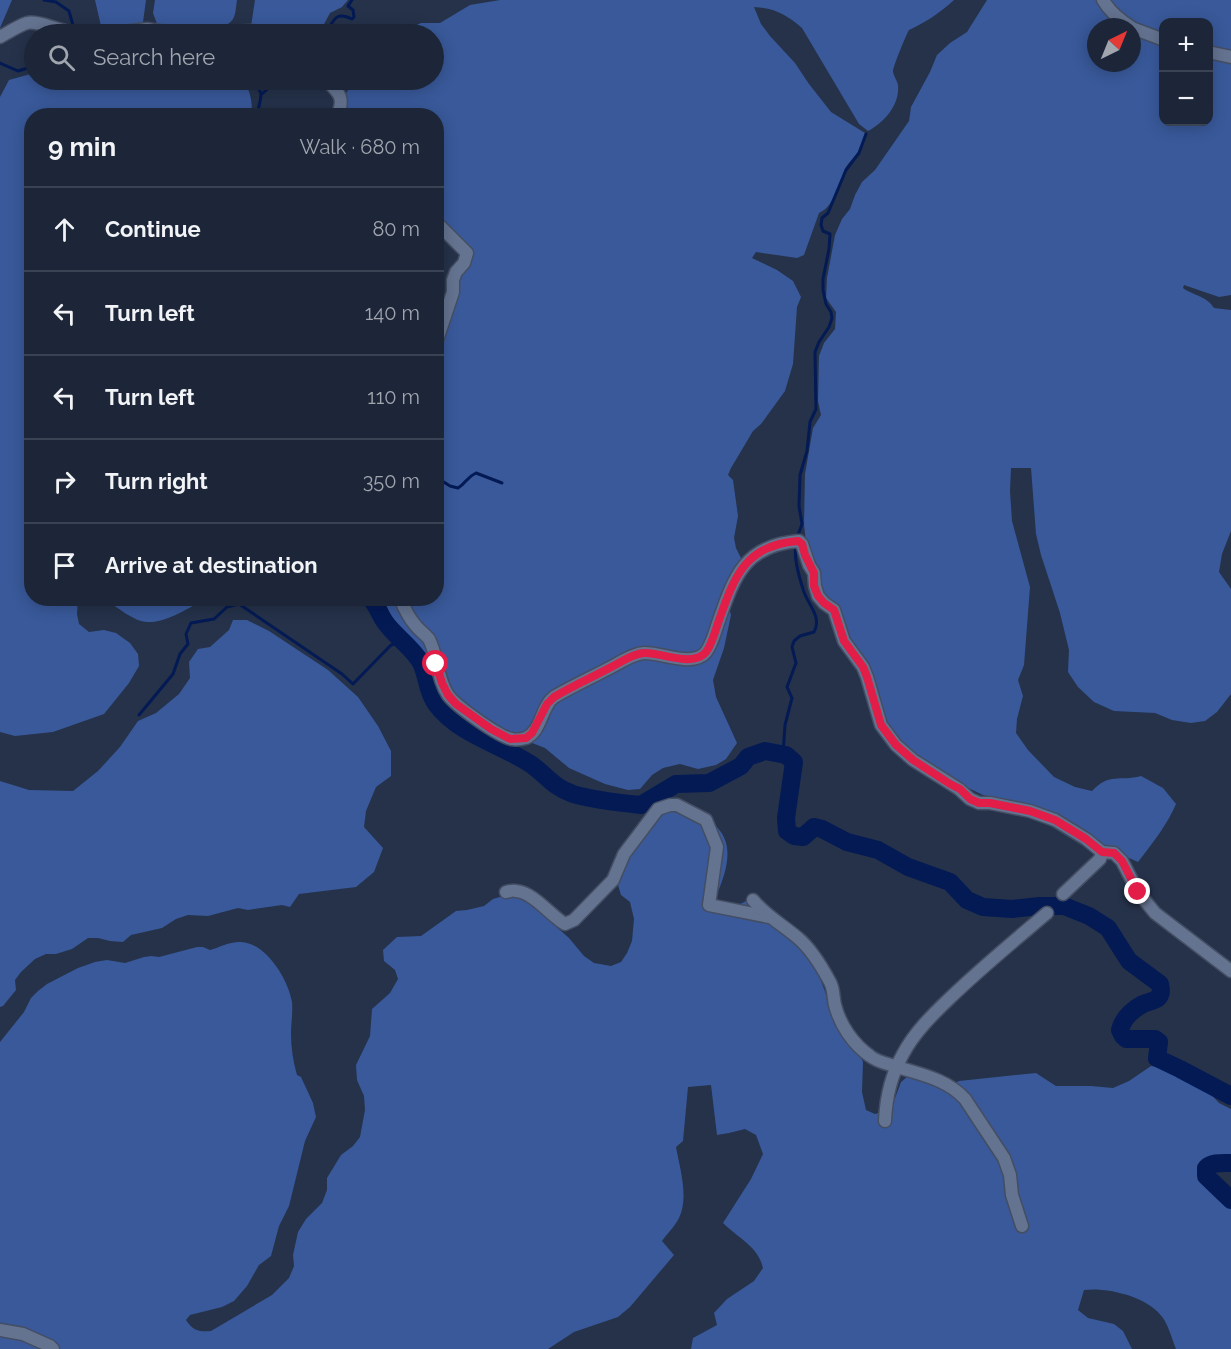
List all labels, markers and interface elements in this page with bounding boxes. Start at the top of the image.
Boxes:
north arrow [1087,18,1141,72]
map controls [1159,18,1213,126]
button: + [1159,18,1213,72]
search box [24,24,444,90]
icon: search [45,41,78,74]
text: Search here [93,44,215,70]
button: − [1159,72,1213,126]
text: 9 min [48,132,116,162]
text: Walk · 680 m [300,135,420,159]
icon: ahead [48,213,81,246]
text: Continue [105,216,201,242]
text: 80 m [372,217,420,241]
icon: left [48,297,81,330]
text: Turn left [105,300,195,326]
text: 140 m [365,301,420,325]
icon: left [48,381,81,414]
text: Turn left [105,384,195,410]
text: 110 m [367,385,420,409]
icon: right [48,465,81,498]
text: Turn right [105,468,208,494]
text: 350 m [363,469,420,493]
icon: arrive [48,549,81,582]
text: Arrive at destination [105,552,318,578]
route start [422,650,448,676]
route end [1124,878,1150,904]

